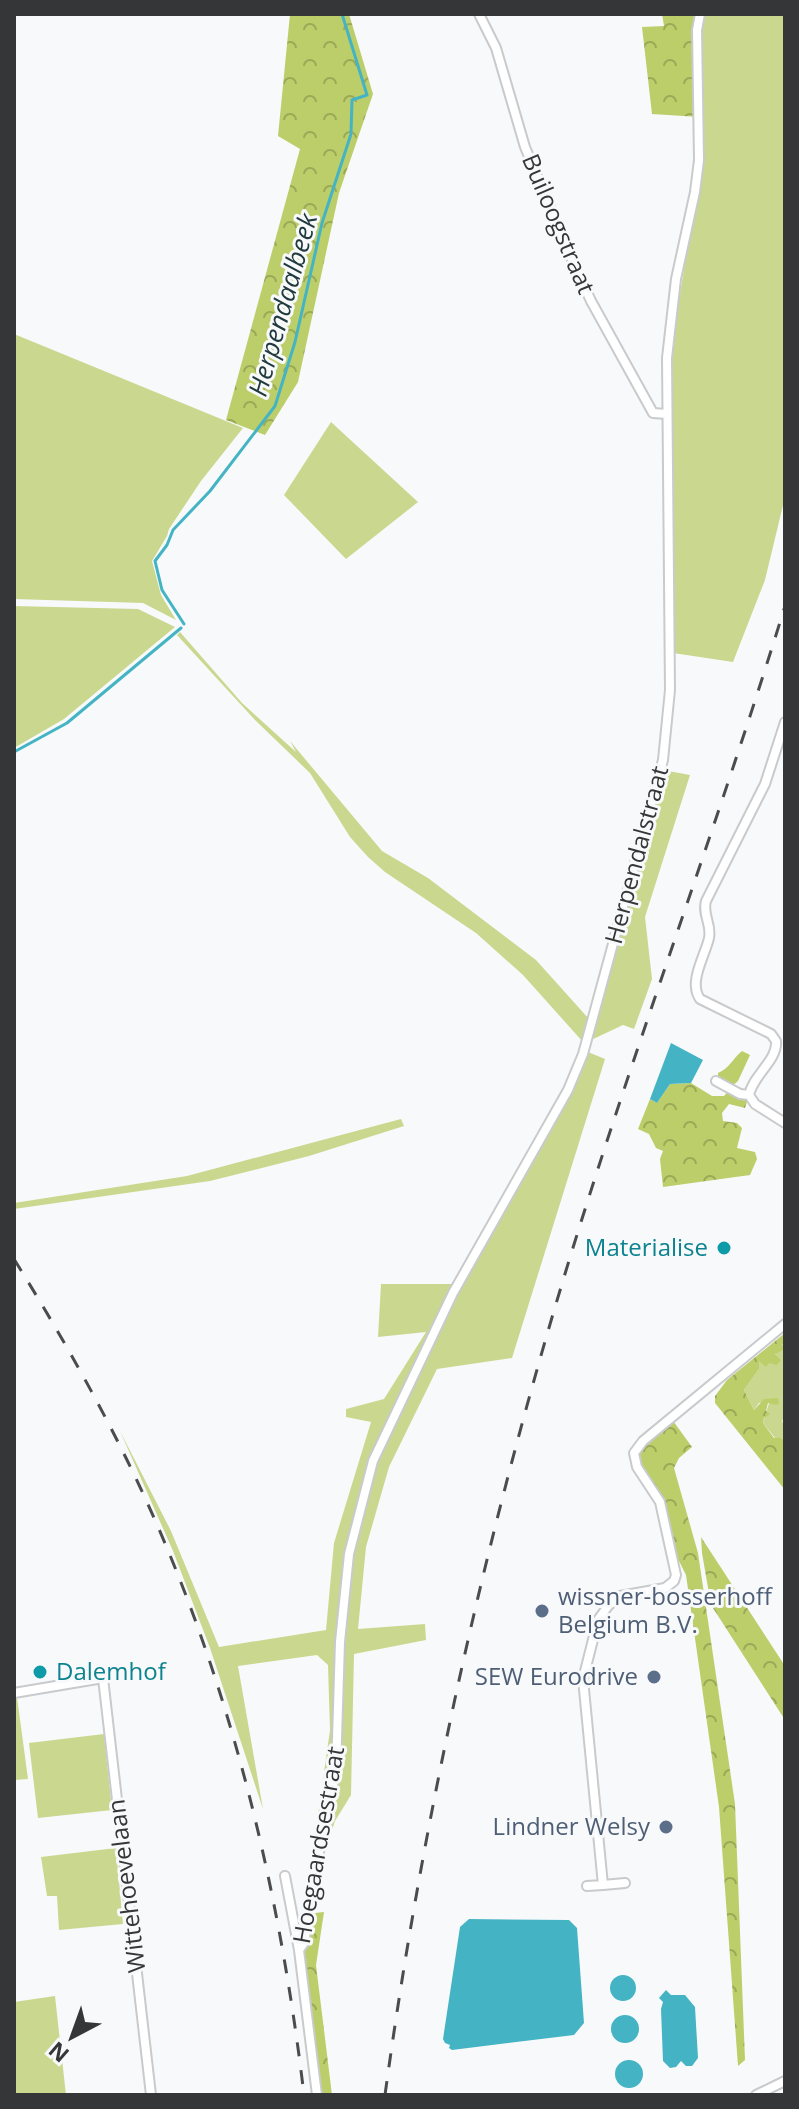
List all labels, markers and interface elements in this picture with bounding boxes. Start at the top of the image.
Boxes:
street label: Builoogstraat [515,148,604,299]
water label: Herpendaalbeek [239,208,326,400]
street label: Herpendalstraat [596,762,675,947]
place label: Materialise [585,1230,708,1263]
marker: Materialise [715,1239,733,1257]
place label: wissner-bosserhoff Belgium B.V. [558,1579,774,1640]
marker: wissner-bosserhoff Belgium B.V. [533,1602,551,1620]
place label: Dalemhof [56,1654,168,1687]
place label: SEW Eurodrive [475,1659,638,1692]
marker: Dalemhof [31,1663,49,1681]
marker: SEW Eurodrive [645,1668,663,1686]
street label: Hoegaardsestraat [284,1744,351,1946]
street label: Wittehoevelaan [99,1798,153,1975]
place label: Lindner Welsy [493,1809,651,1842]
marker: Lindner Welsy [657,1818,675,1836]
north arrow [32,1997,112,2077]
text: N [42,2036,75,2070]

